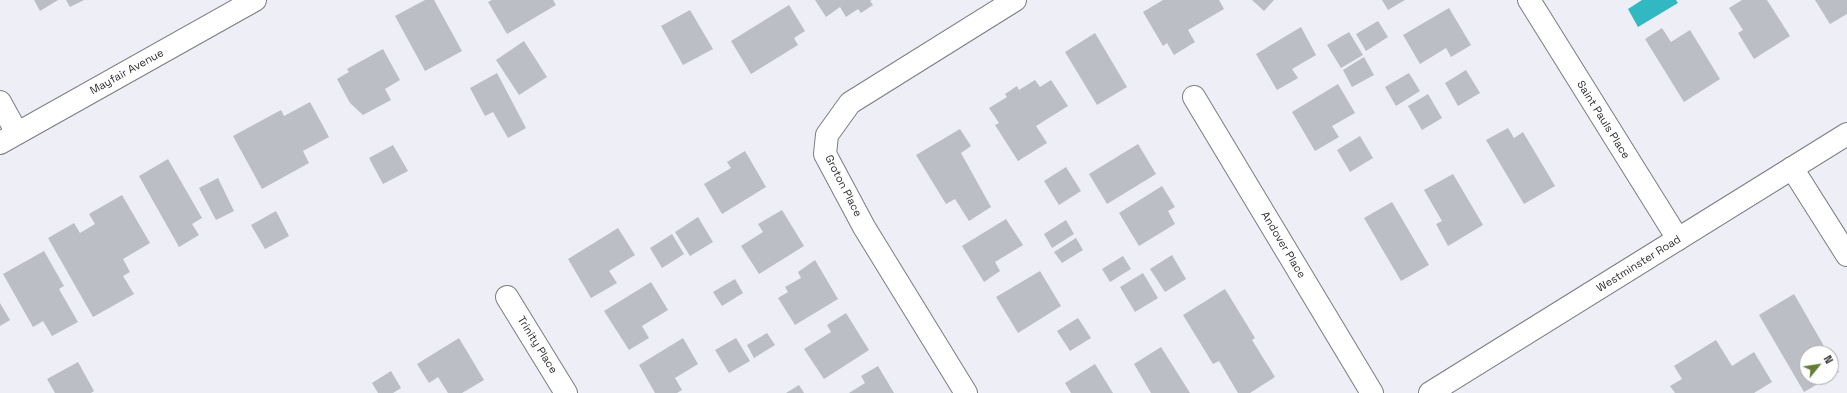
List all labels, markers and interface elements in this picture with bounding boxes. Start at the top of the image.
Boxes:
street label: Mayfair Avenue [88,46,166,98]
street label: Saint Pauls Place [1574,79,1632,161]
street label: Groton Place [822,153,864,219]
street label: Andover Place [1258,209,1308,281]
street label: Westminster Road [1595,233,1683,295]
street label: Trinity Place [514,314,560,376]
north arrow [1799,345,1839,385]
text: N [1821,353,1836,366]

